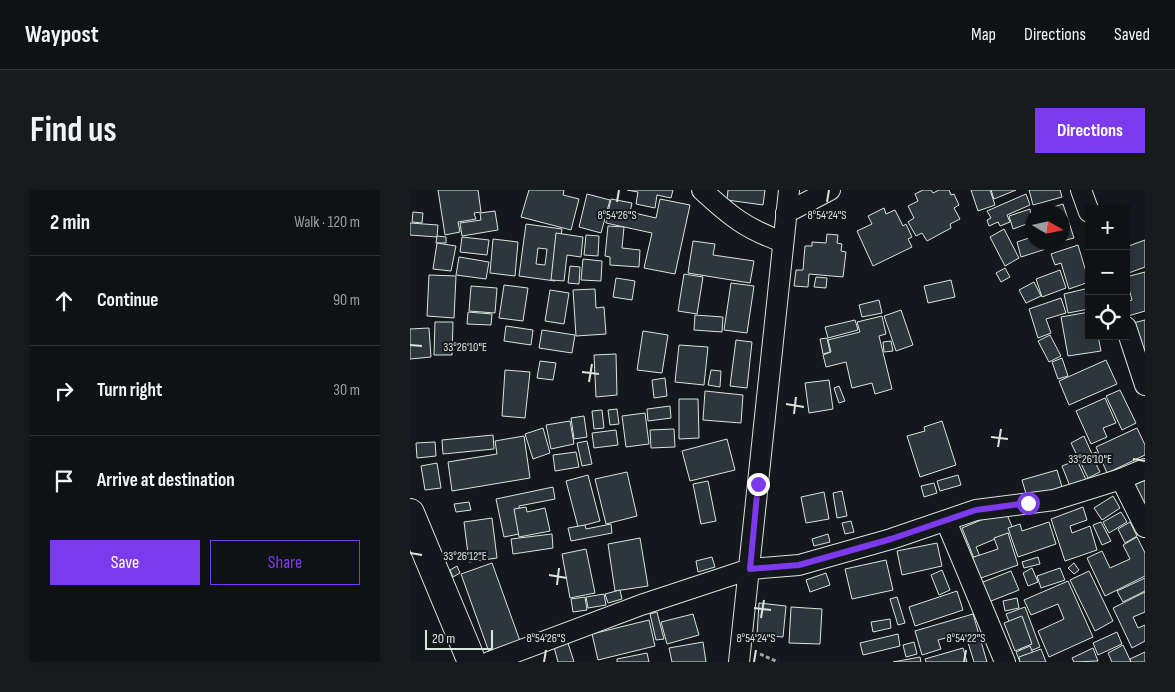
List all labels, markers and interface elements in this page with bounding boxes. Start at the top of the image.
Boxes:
text: Waypost [25,20,99,49]
text: Map [971,24,996,45]
text: Directions [1024,24,1086,45]
text: Saved [1114,24,1150,45]
button: Directions [1035,108,1145,153]
text: Find us [30,109,117,152]
north arrow [1025,205,1070,250]
map controls [1085,205,1130,340]
button: + [1085,205,1130,250]
text: 8°54'26"S [597,208,637,223]
text: 8°54'24"S [808,208,846,223]
text: 2 min [50,210,90,235]
text: Walk · 120 m [294,213,360,232]
button: − [1085,250,1130,295]
icon: ahead [50,287,78,315]
text: Continue [97,289,158,312]
text: 90 m [333,291,360,310]
button: locate [1085,295,1130,340]
text: 33°26'10"E [443,340,487,355]
icon: right [50,377,78,405]
text: Turn right [97,379,162,402]
text: 30 m [333,381,360,400]
text: 33°26'10"E [1068,452,1112,467]
icon: arrive [50,467,78,495]
text: Arrive at destination [97,469,235,492]
route end [747,473,770,496]
route start [1017,492,1040,515]
button: Save [50,540,200,585]
button: Share [210,540,360,585]
text: 33°26'12"E [443,549,487,564]
scale bar [425,627,492,650]
text: 20 m [432,630,455,647]
text: 8°54'26"S [526,631,566,646]
text: 8°54'24"S [737,631,775,646]
text: 8°54'22"S [947,631,985,646]

